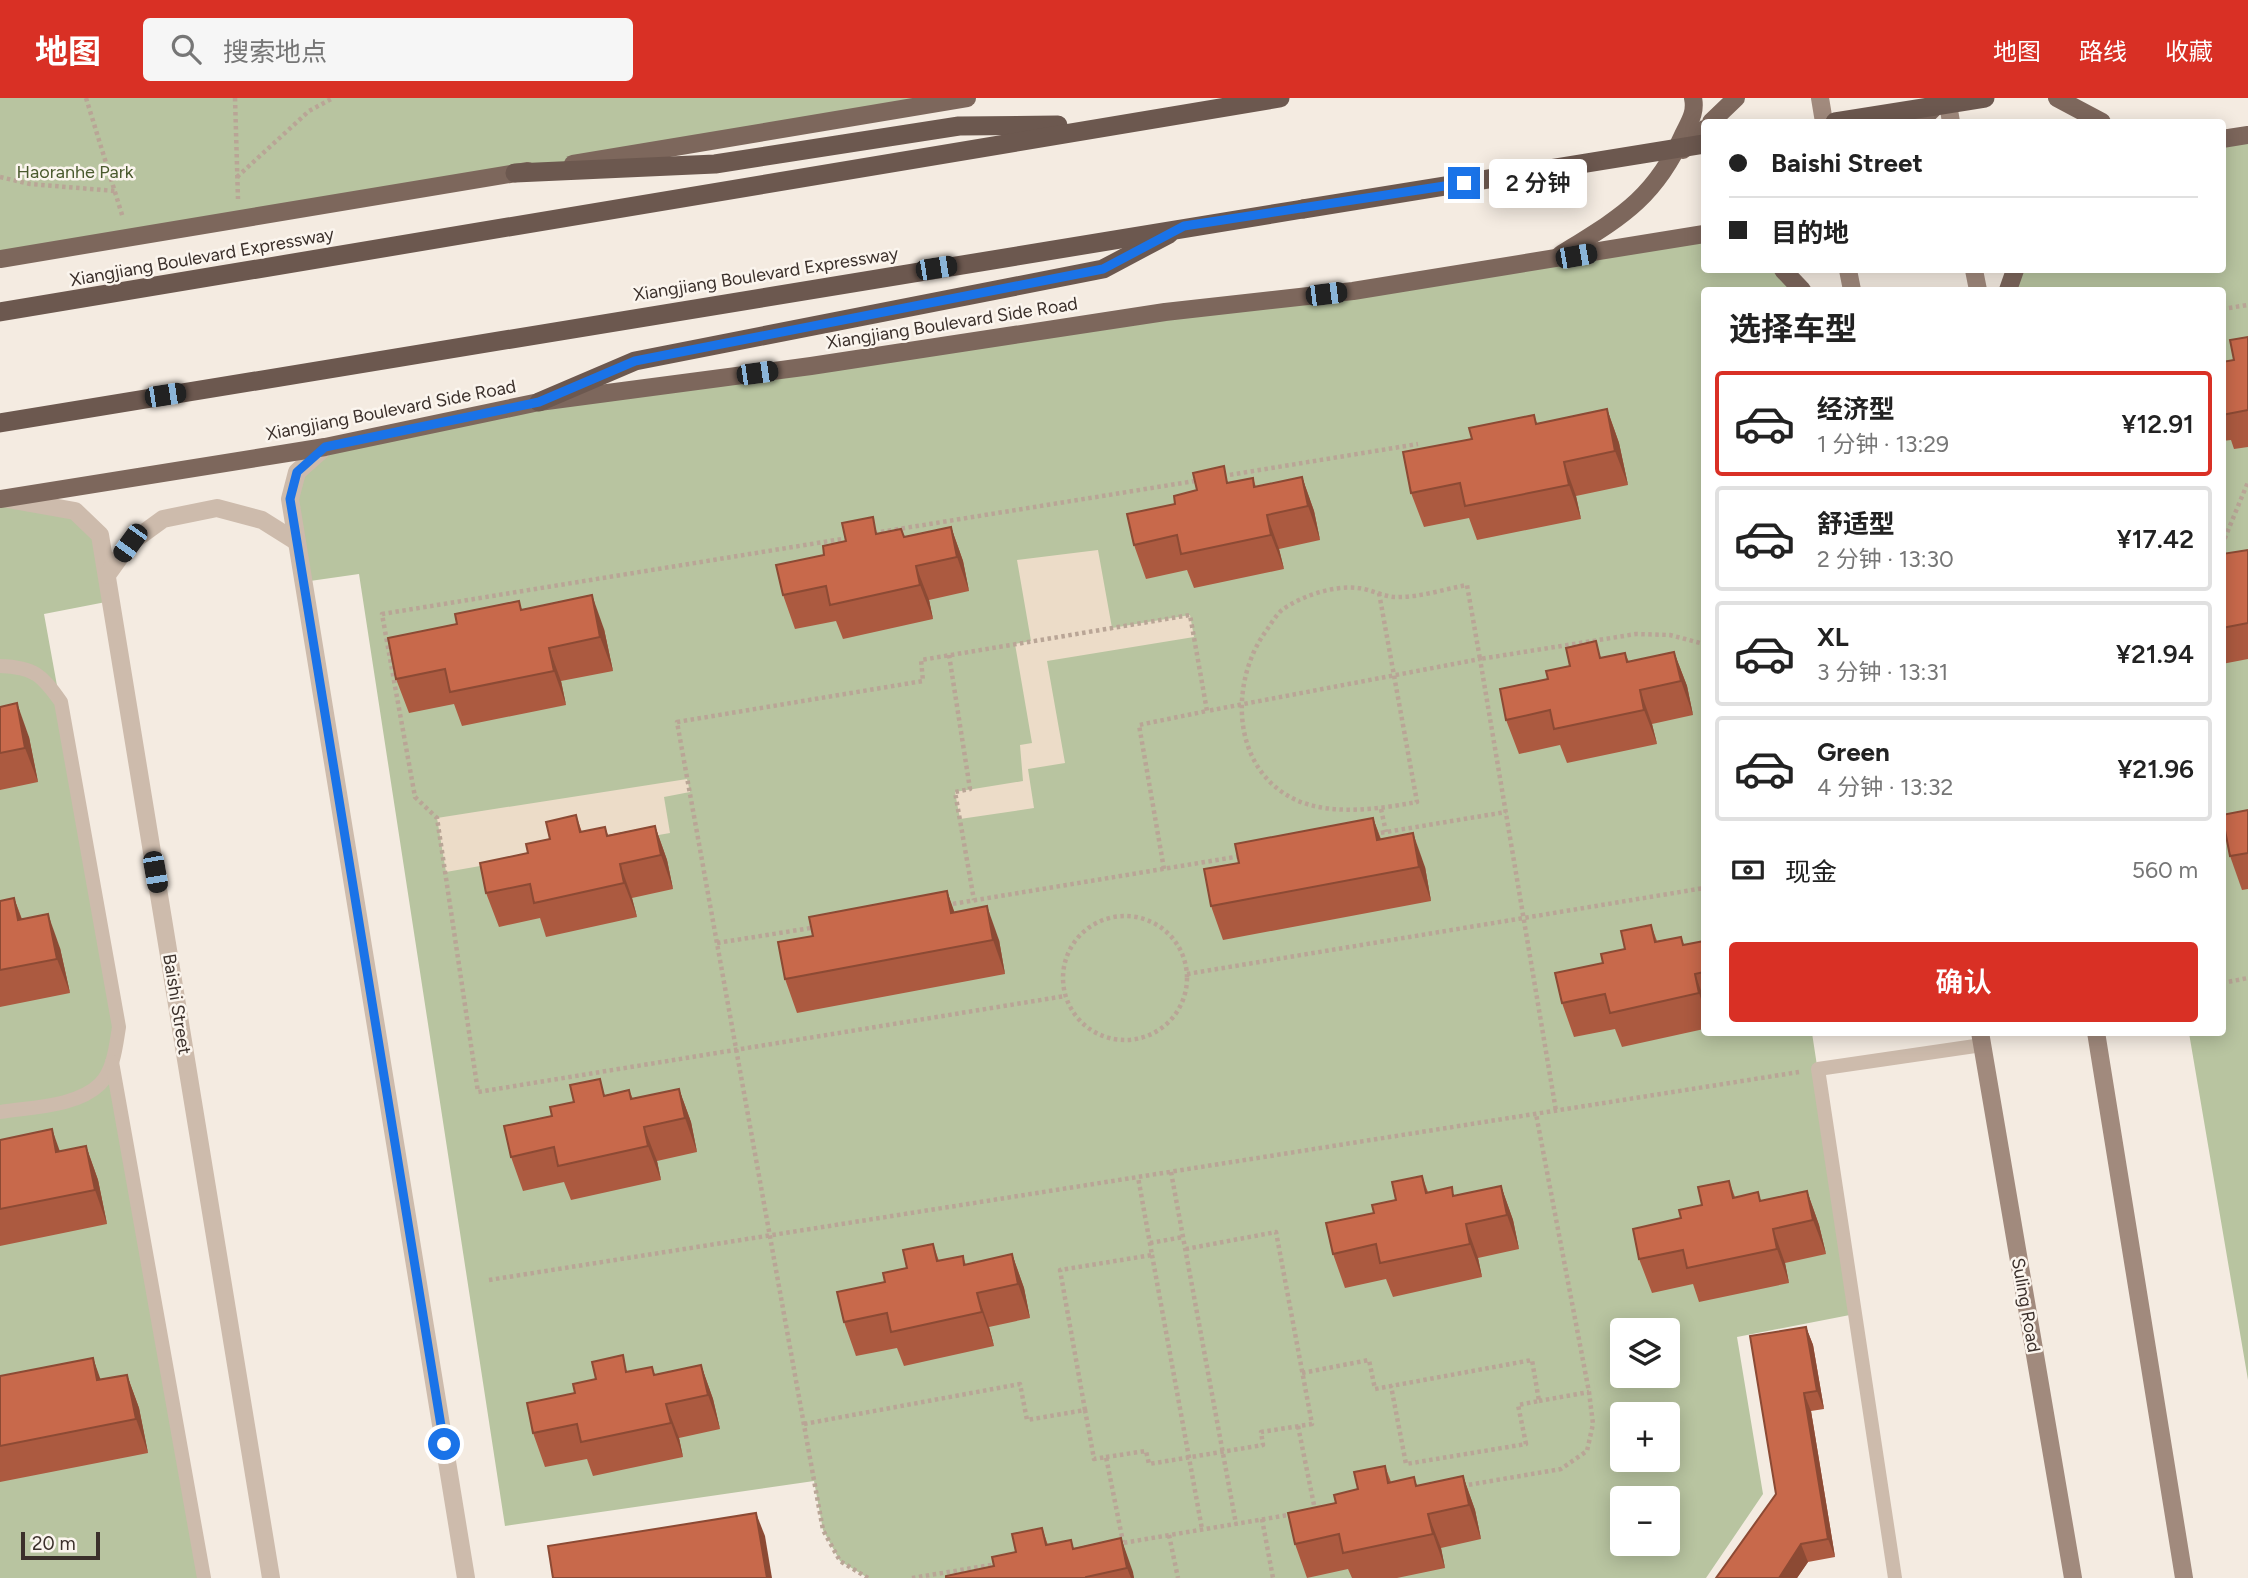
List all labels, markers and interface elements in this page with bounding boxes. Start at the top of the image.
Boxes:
search box [143,18,633,81]
icon: search [167,30,205,68]
text: 地图 [35,32,101,71]
text: 搜索地点 [223,36,327,68]
text: 地图 [1993,37,2041,66]
text: 路线 [2079,37,2127,66]
text: 收藏 [2165,37,2213,66]
text: Baishi Street [1771,147,1923,179]
callout: 2 分钟 [1488,158,1586,208]
park label: Haoranhe Park [17,161,134,183]
route end [1448,167,1480,199]
text: 2 分钟 [1506,169,1570,197]
text: 目的地 [1771,217,1849,249]
street label: Xiangjiang Boulevard Expressway [68,223,336,291]
street label: Xiangjiang Boulevard Expressway [632,242,900,306]
car [1554,242,1599,270]
car [914,254,959,282]
car [1304,281,1349,307]
street label: Xiangjiang Boulevard Side Road [825,292,1079,354]
text: 选择车型 [1729,310,1857,348]
car [735,360,780,386]
street label: Xiangjiang Boulevard Side Road [264,375,518,445]
car [143,381,188,409]
icon: car [1733,392,1796,455]
text: 经济型 [1817,393,1895,425]
text: ¥12.91 [2121,408,2194,440]
text: 1 分钟 · 13:29 [1817,430,1949,458]
icon: car [1733,507,1796,570]
text: 舒适型 [1817,508,1895,540]
car [110,520,151,566]
text: ¥17.42 [2117,523,2194,555]
text: 2 分钟 · 13:30 [1817,545,1954,573]
text: XL [1817,621,1849,653]
icon: car [1733,622,1796,685]
text: ¥21.94 [2116,638,2194,670]
text: 3 分钟 · 13:31 [1817,658,1948,686]
text: Green [1817,736,1890,768]
icon: car [1733,737,1796,800]
text: ¥21.96 [2117,753,2194,785]
text: 4 分钟 · 13:32 [1817,773,1953,801]
car [142,849,169,895]
icon: cash [1729,851,1767,889]
text: 现金 [1785,856,1837,888]
text: 560 m [2132,856,2198,884]
button: 确认 [1729,942,2198,1022]
street label: Baishi Street [158,952,196,1056]
street label: Suling Road [2007,1256,2045,1354]
map controls [1610,1318,1680,1556]
button: layers [1610,1318,1680,1388]
button: + [1610,1402,1680,1472]
route start [428,1428,460,1460]
button: − [1610,1486,1680,1556]
scale bar [21,1529,100,1561]
text: 20 m [32,1532,76,1555]

